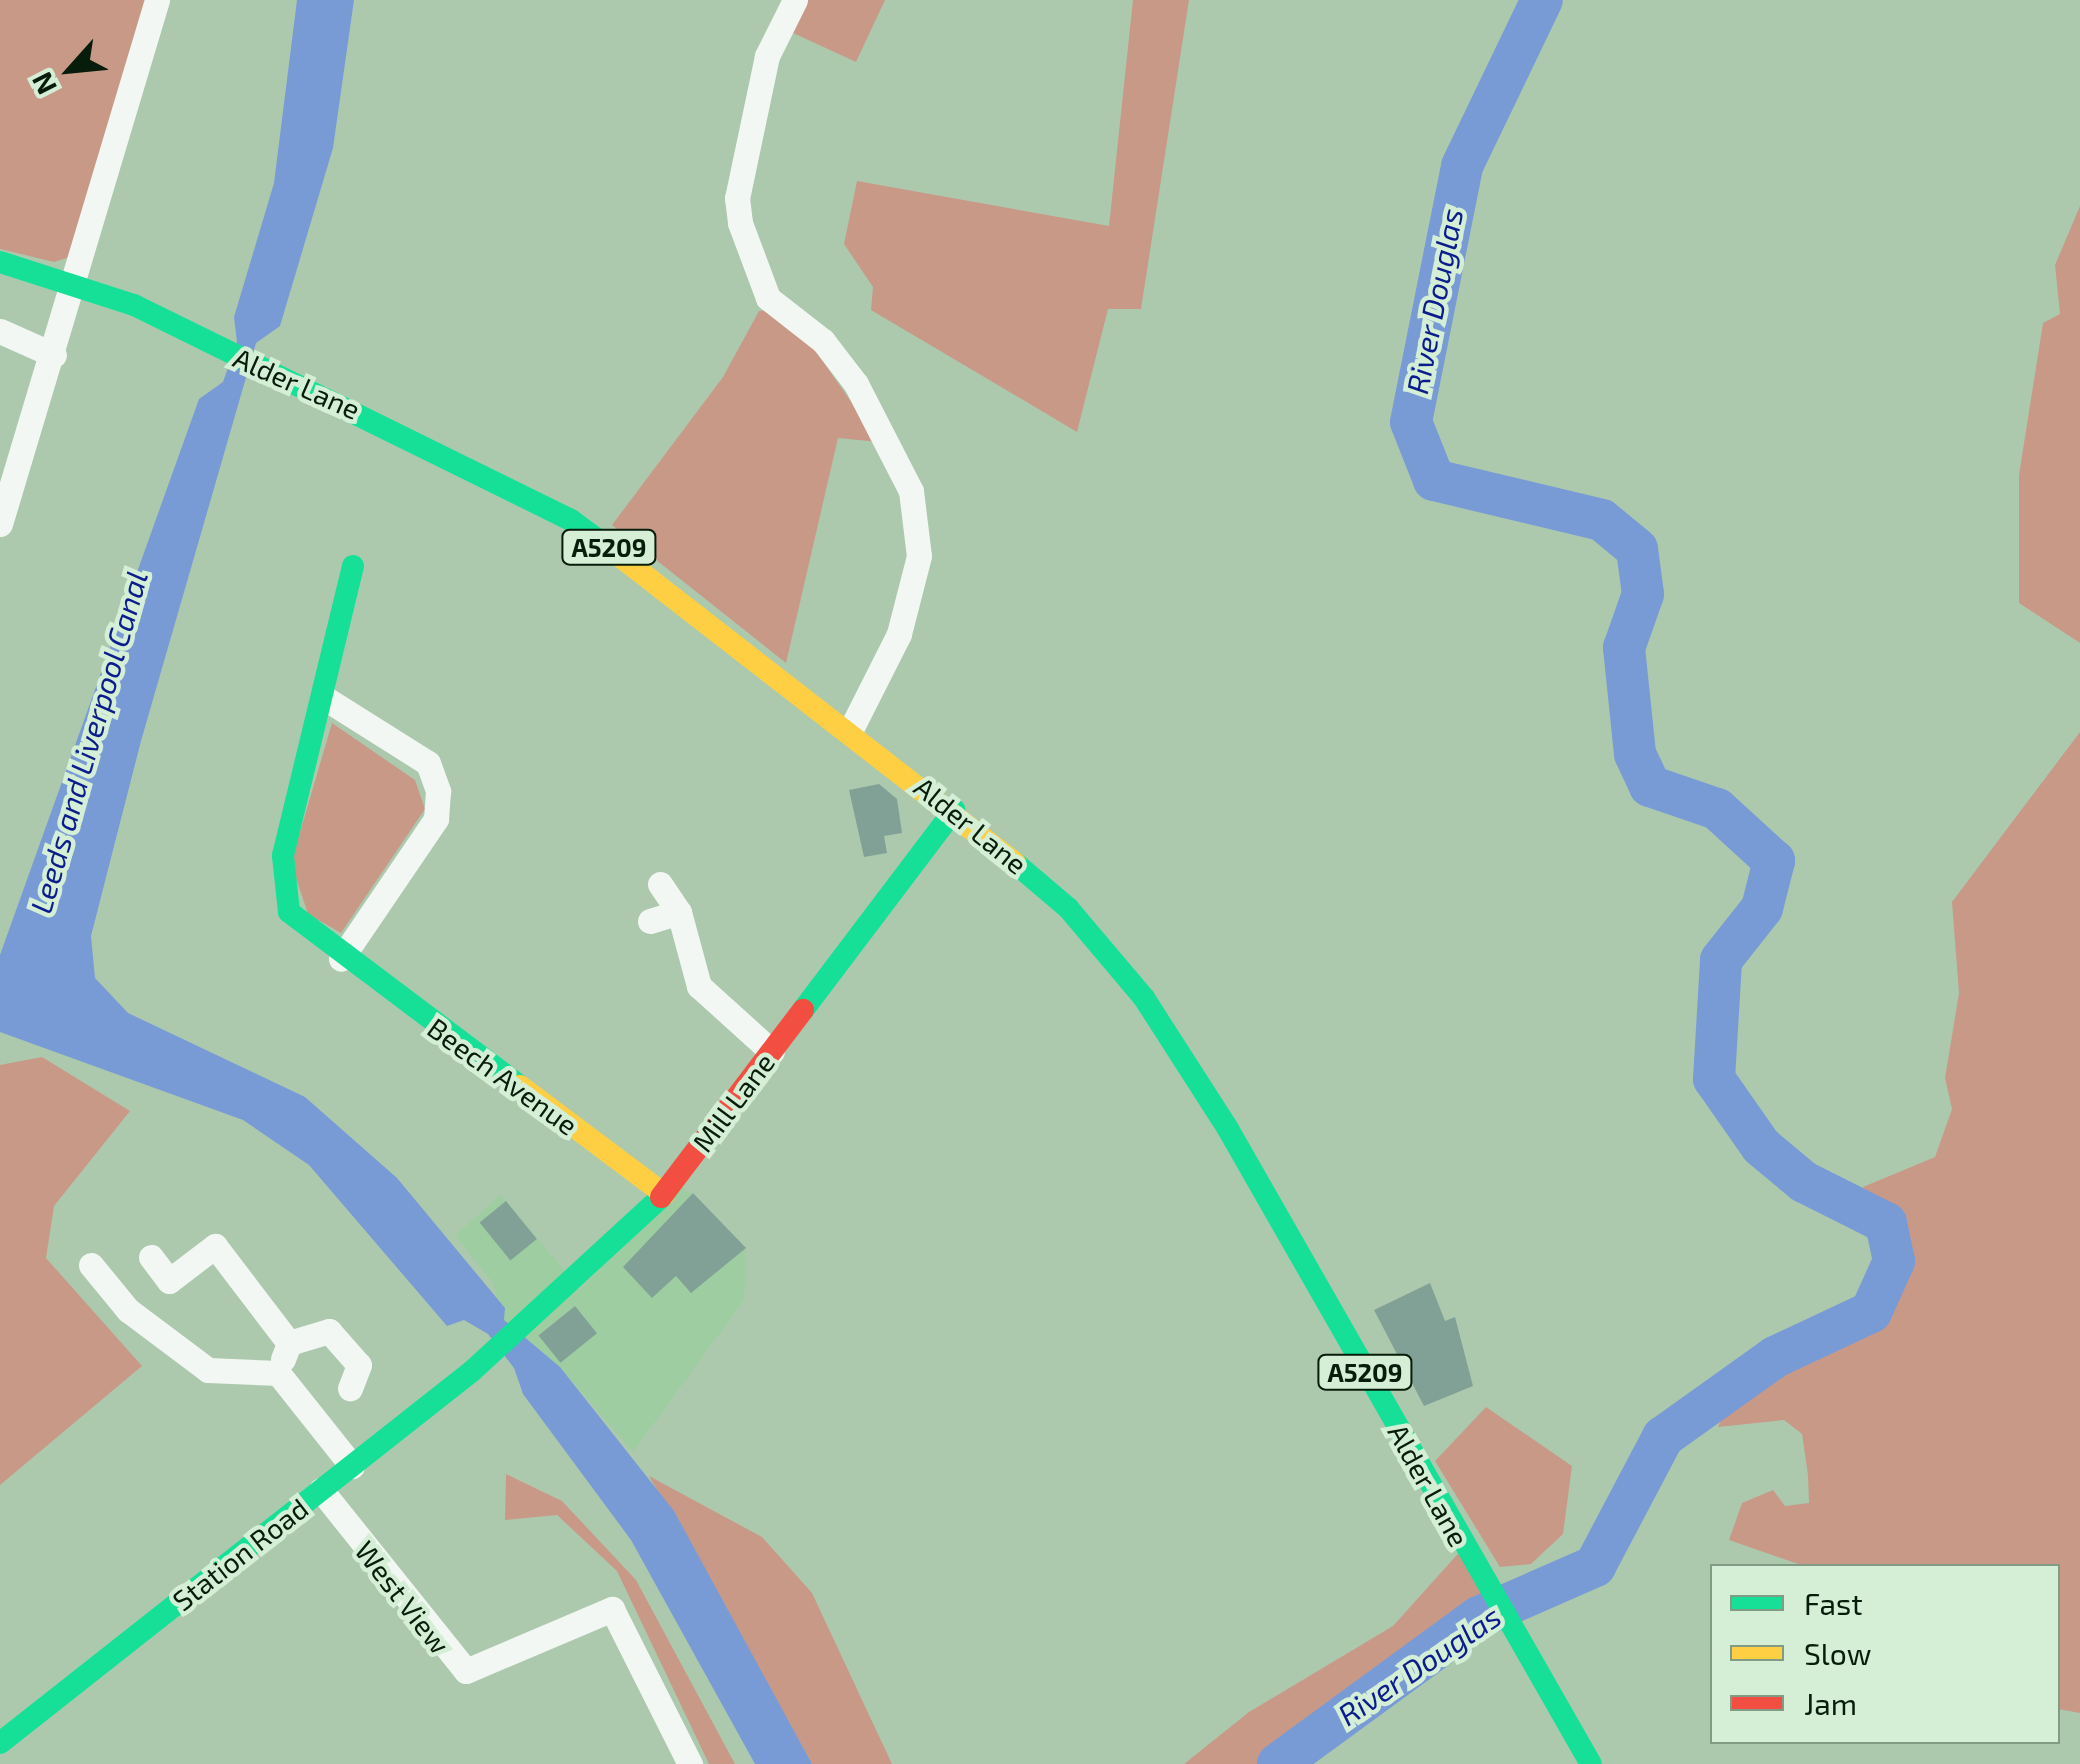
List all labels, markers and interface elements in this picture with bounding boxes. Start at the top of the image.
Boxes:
north arrow [20,20,120,120]
text: N [24,67,63,100]
water label: River Douglas [1398,205,1470,397]
street label: Alder Lane [228,340,366,426]
road number: A5209 [559,527,659,567]
water label: Leeds and Liverpool Canal [22,566,154,918]
street label: Alder Lane [908,769,1034,881]
street label: Beech Avenue [421,1010,585,1142]
street label: Mill Lane [685,1046,781,1158]
road number: A5209 [1315,1352,1415,1392]
street label: Alder Lane [1381,1418,1477,1552]
street label: Station Road [166,1491,314,1617]
street label: West View [348,1534,458,1660]
legend [1710,1564,2060,1744]
text: Fast [1804,1585,1863,1621]
water label: River Douglas [1331,1597,1507,1733]
text: Slow [1804,1635,1871,1671]
text: Jam [1804,1685,1857,1721]

